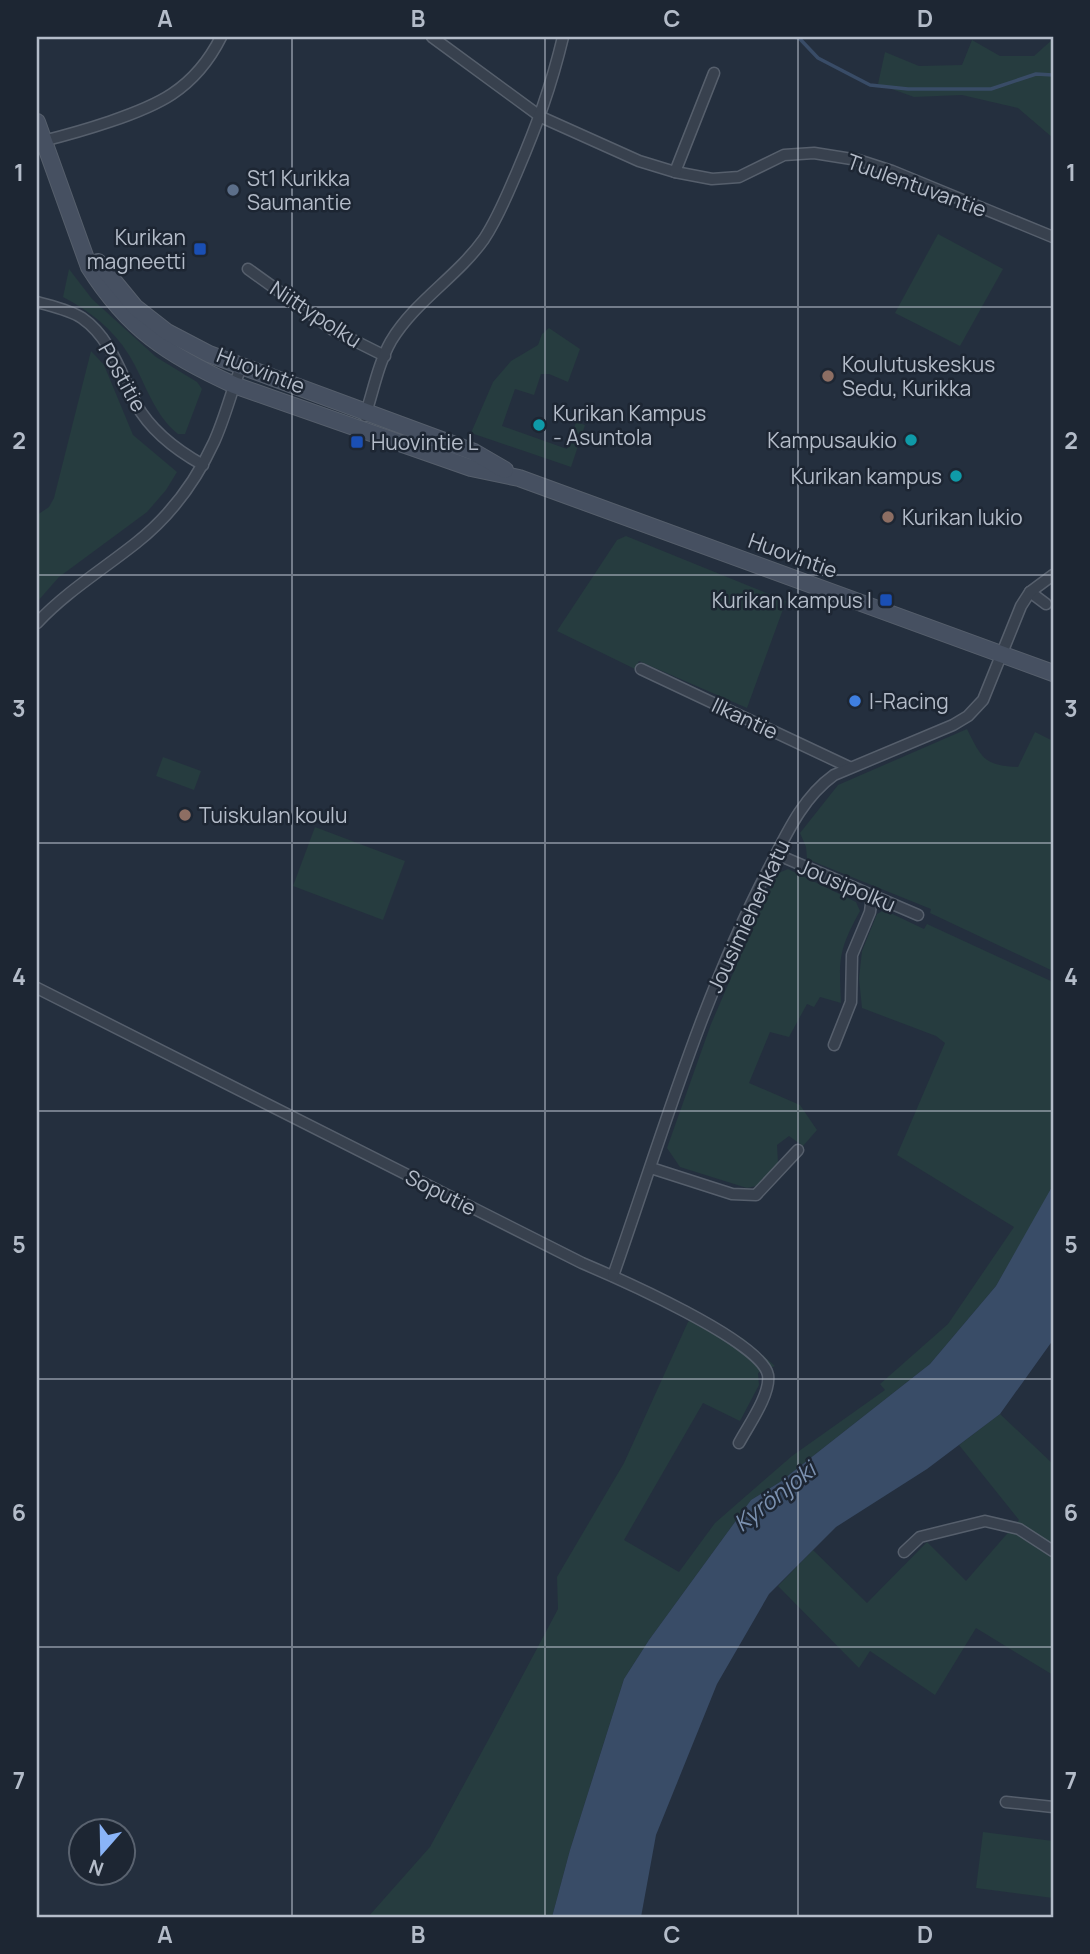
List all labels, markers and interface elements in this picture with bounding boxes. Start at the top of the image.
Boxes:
text: A [157,2,173,34]
text: B [411,2,425,34]
text: C [664,2,681,34]
text: D [917,2,933,34]
street label: Tuulentuvantie [843,147,991,223]
text: 1 [14,156,24,188]
text: 1 [1066,156,1076,188]
place label: St1 Kurikka Saumantie [247,164,352,216]
marker: St1 Kurikka Saumantie [225,182,241,198]
place label: Kurikan magneetti [87,223,186,275]
marker: Kurikan magneetti [192,241,208,257]
street label: Niittypolku [265,274,367,354]
street label: Postitie [93,337,153,417]
street label: Huovintie [213,340,309,400]
place label: Koulutuskeskus Sedu, Kurikka [842,350,995,402]
marker: Koulutuskeskus Sedu, Kurikka [820,368,836,384]
place label: Kurikan Kampus - Asuntola [553,399,706,451]
marker: Kurikan Kampus - Asuntola [531,417,547,433]
text: 2 [12,424,26,456]
text: 2 [1064,424,1078,456]
place label: Kampusaukio [767,426,897,454]
place label: Huovintie L [371,428,479,456]
marker: Kampusaukio [903,432,919,448]
marker: Huovintie L [349,434,365,450]
place label: Kurikan kampus [791,462,942,490]
marker: Kurikan kampus [948,468,964,484]
place label: Kurikan lukio [902,503,1023,531]
marker: Kurikan lukio [880,509,896,525]
street label: Huovintie [745,526,841,584]
place label: Kurikan kampus I [712,586,872,614]
marker: Kurikan kampus I [878,592,894,608]
place label: I-Racing [869,687,949,715]
street label: Ilkantie [707,691,783,745]
text: 3 [12,692,26,724]
text: 3 [1064,692,1078,724]
marker: I-Racing [847,693,863,709]
place label: Tuiskulan koulu [199,801,348,829]
marker: Tuiskulan koulu [177,807,193,823]
street label: Jousimiehenkatu [700,835,796,997]
street label: Jousipolku [794,852,900,918]
text: 4 [12,960,26,992]
text: 4 [1064,960,1078,992]
street label: Soputie [401,1162,481,1222]
text: 5 [12,1228,26,1260]
text: 5 [1064,1228,1078,1260]
water label: Kyrönjoki [726,1452,824,1538]
text: 6 [12,1496,26,1528]
text: 6 [1064,1496,1078,1528]
text: 7 [13,1764,25,1796]
text: 7 [1065,1764,1077,1796]
north arrow [66,1818,136,1888]
text: N [85,1853,107,1883]
text: A [157,1918,173,1950]
text: B [411,1918,425,1950]
text: C [664,1918,681,1950]
text: D [917,1918,933,1950]

